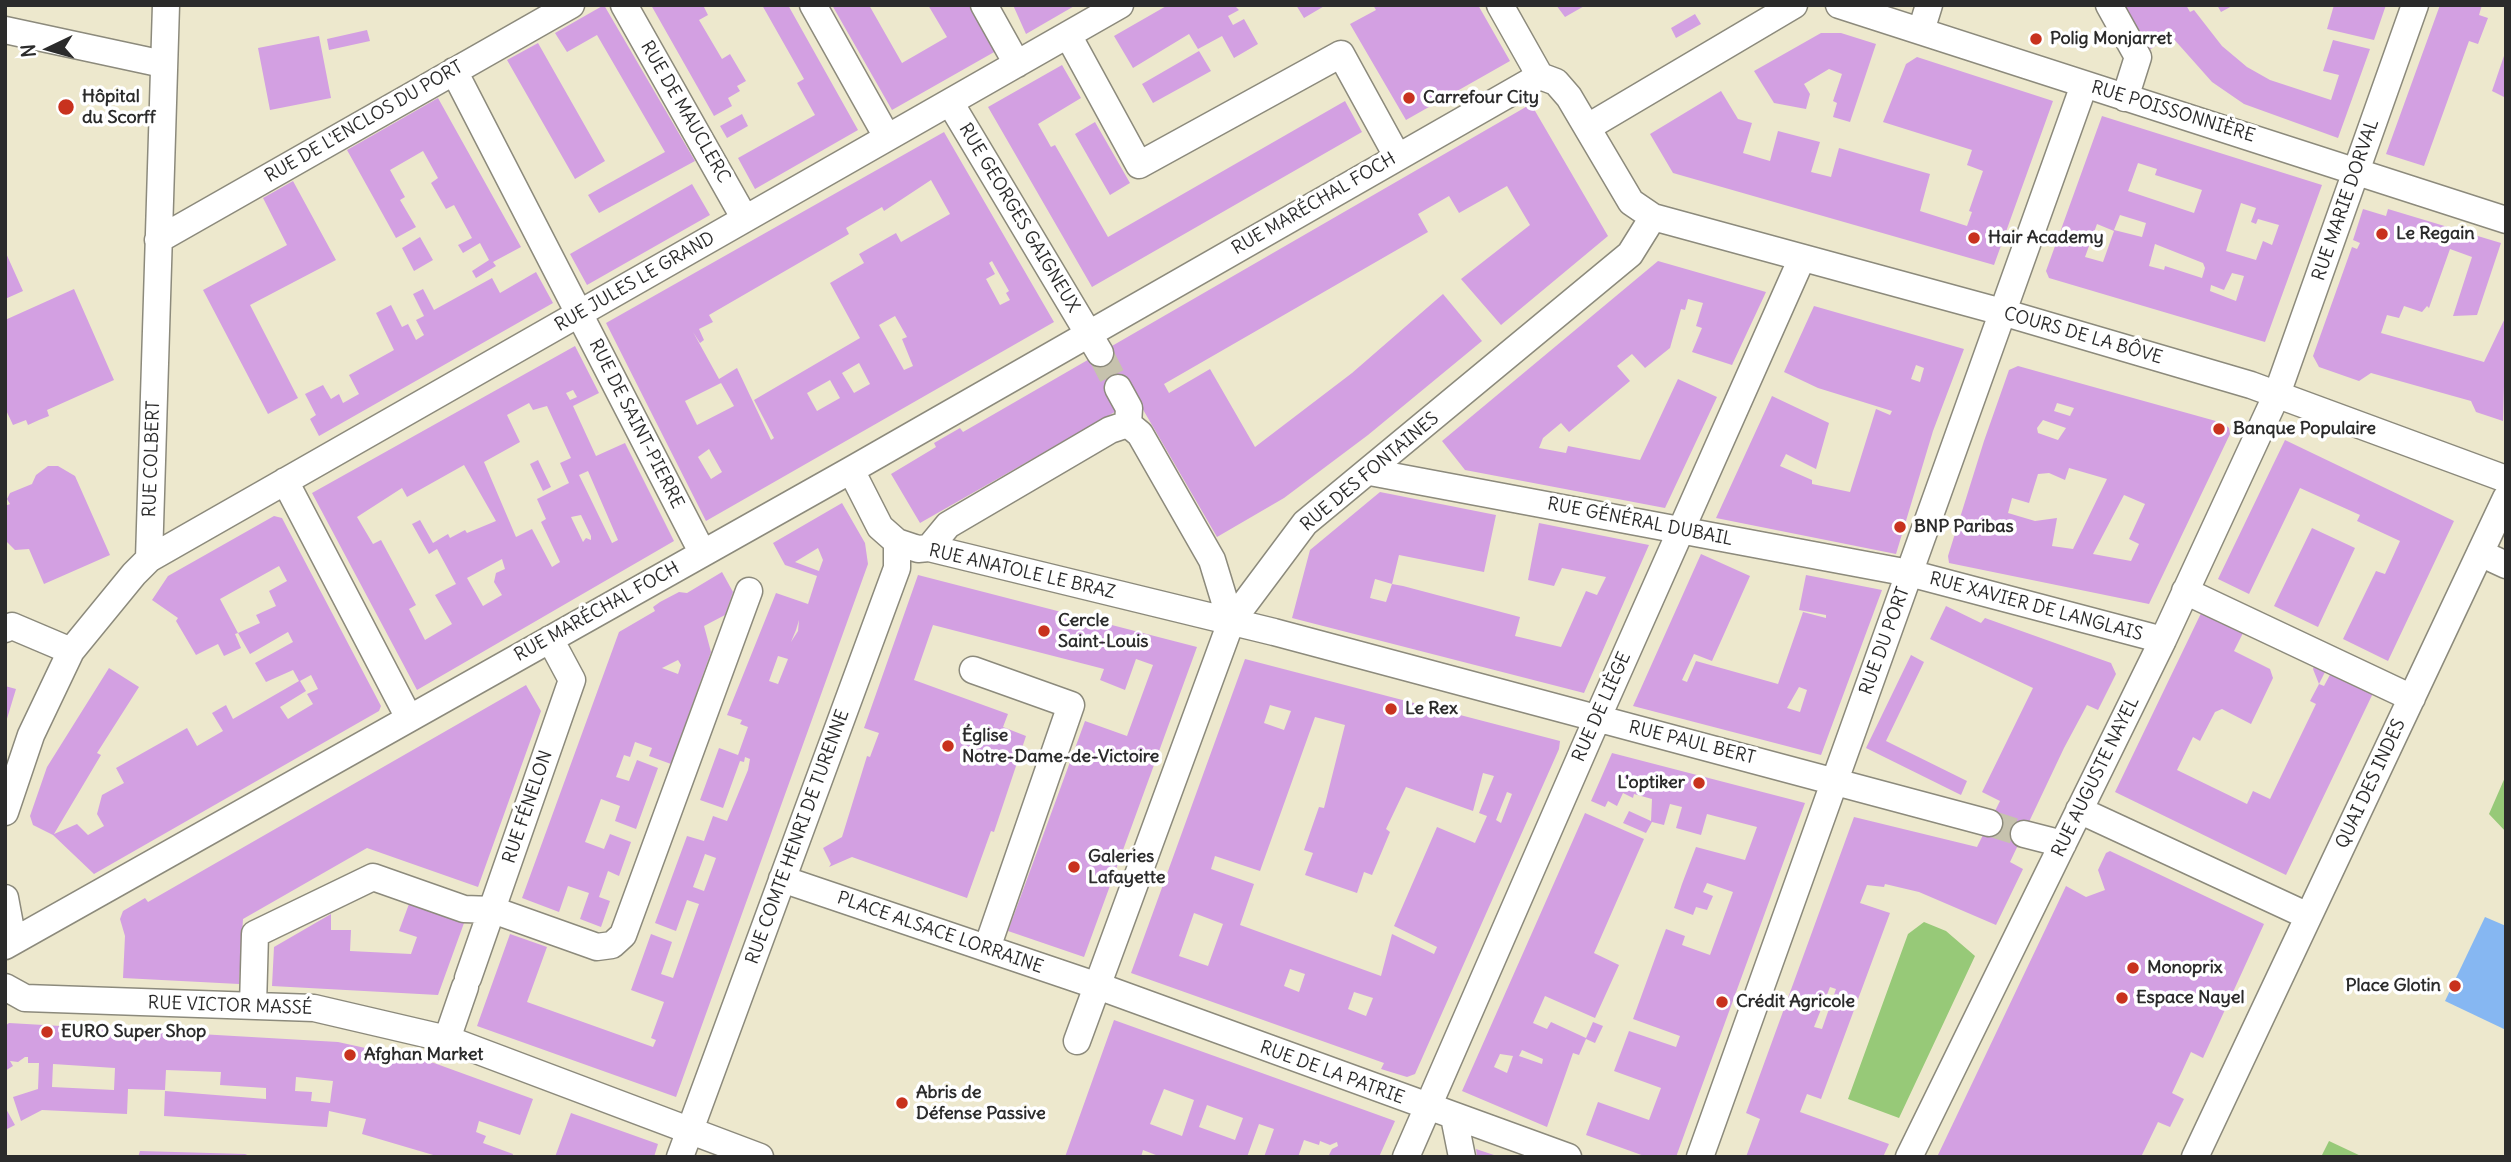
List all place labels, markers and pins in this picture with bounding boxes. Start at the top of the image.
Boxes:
place label: Polig Monjarret [2050,28,2172,50]
marker: Polig Monjarret [2028,31,2044,47]
place label: Hôpital du Scorff [82,86,156,128]
place label: Carrefour City [1423,87,1539,109]
marker: Carrefour City [1401,90,1417,106]
marker: Hôpital du Scorff [56,97,76,117]
place label: Le Regain [2396,223,2475,245]
marker: Le Regain [2374,226,2390,242]
place label: Hair Academy [1988,227,2104,249]
marker: Hair Academy [1966,230,1982,246]
place label: Banque Populaire [2233,418,2376,440]
marker: Banque Populaire [2211,421,2227,437]
place label: BNP Paribas [1914,516,2014,538]
marker: BNP Paribas [1892,519,1908,535]
place label: Cercle Saint-Louis [1058,610,1148,652]
marker: Cercle Saint-Louis [1036,623,1052,639]
place label: Le Rex [1405,698,1458,720]
marker: Le Rex [1383,701,1399,717]
place label: Église Notre-Dame-de-Victoire [962,725,1159,768]
marker: Église Notre-Dame-de-Victoire [940,738,956,754]
place label: L'optiker [1617,772,1685,794]
marker: L'optiker [1691,775,1707,791]
place label: Galeries Lafayette [1088,846,1165,888]
marker: Galeries Lafayette [1066,859,1082,875]
place label: Monoprix [2147,957,2223,979]
marker: Monoprix [2125,960,2141,976]
place label: Place Glotin [2346,975,2441,997]
marker: Place Glotin [2447,978,2463,994]
place label: Espace Nayel [2136,987,2244,1009]
marker: Espace Nayel [2114,990,2130,1006]
place label: Crédit Agricole [1736,991,1855,1013]
marker: Crédit Agricole [1714,994,1730,1010]
place label: EURO Super Shop [61,1021,206,1043]
marker: EURO Super Shop [39,1024,55,1040]
place label: Afghan Market [364,1044,483,1066]
marker: Afghan Market [342,1047,358,1063]
place label: Abris de Défense Passive [916,1082,1046,1124]
marker: Abris de Défense Passive [894,1095,910,1111]

